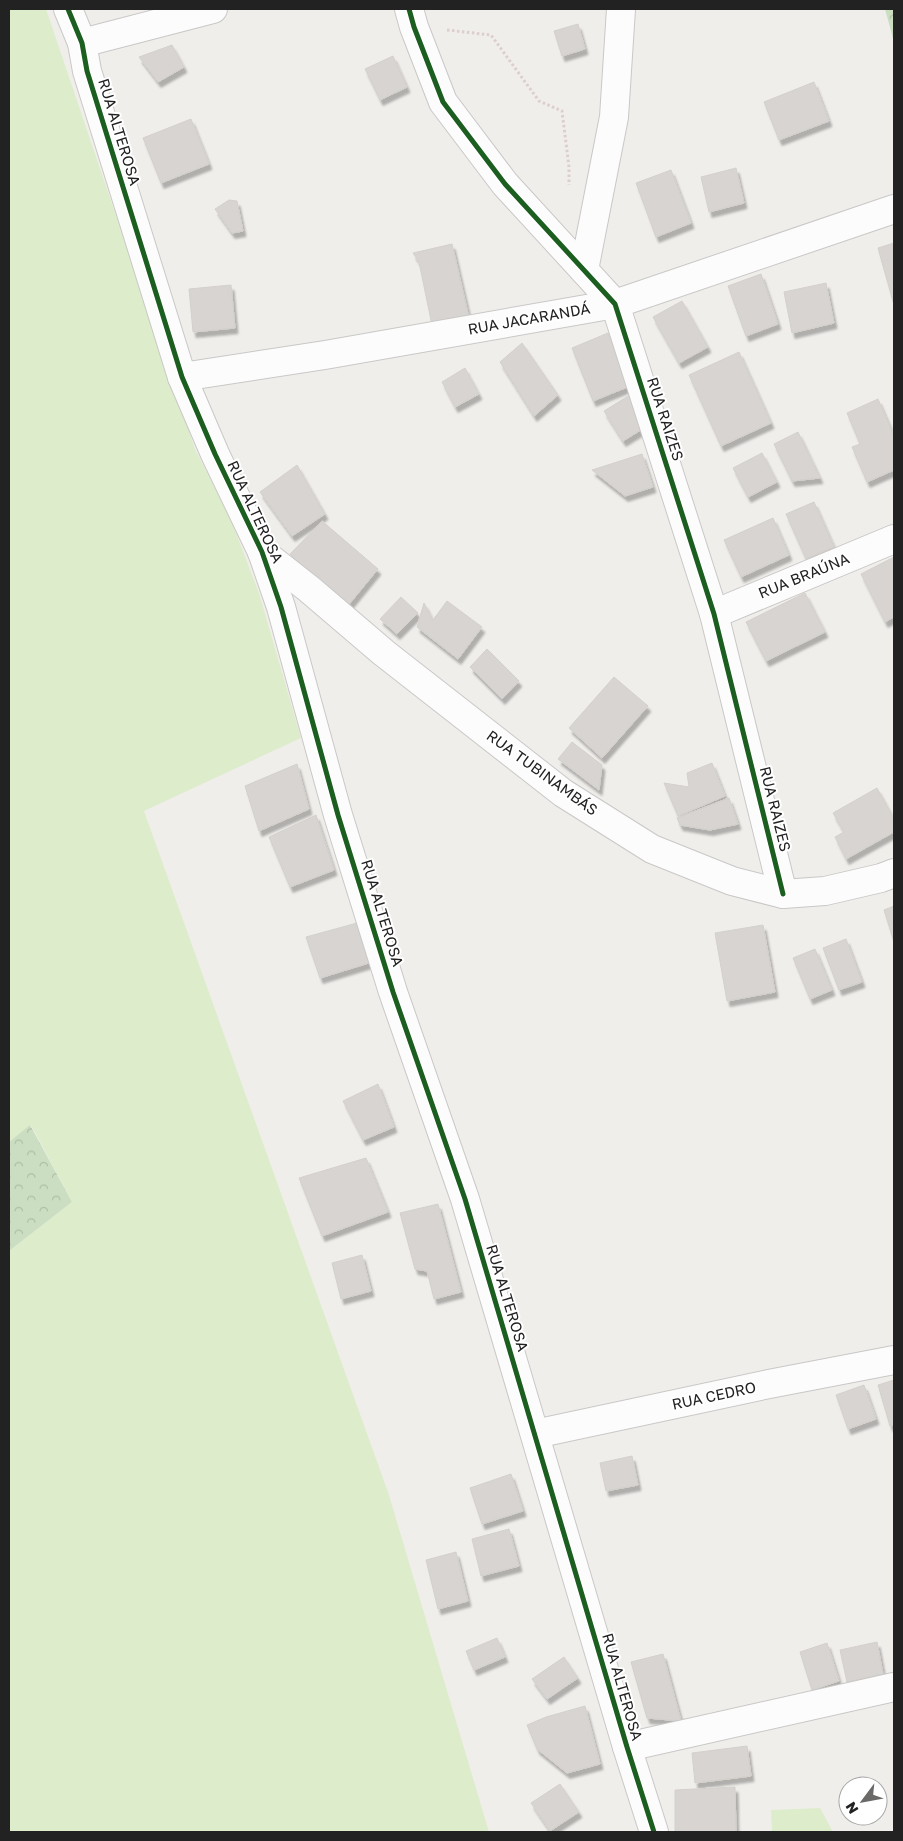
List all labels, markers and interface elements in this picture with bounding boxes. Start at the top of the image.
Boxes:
street label: RUA ALTEROSA [95,76,145,187]
street label: RUA JACARANDÁ [466,298,591,338]
street label: RUA RAIZES [644,375,688,463]
street label: RUA ALTEROSA [224,457,288,566]
street label: RUA BRAÚNA [755,549,852,602]
street label: RUA TUBINAMBÁS [484,726,602,819]
street label: RUA RAIZES [757,764,795,853]
street label: RUA ALTEROSA [358,857,408,968]
street label: RUA ALTEROSA [483,1242,533,1353]
street label: RUA CEDRO [670,1377,757,1413]
street label: RUA ALTEROSA [599,1631,647,1743]
north arrow [838,1776,888,1826]
text: N [842,1799,862,1817]

